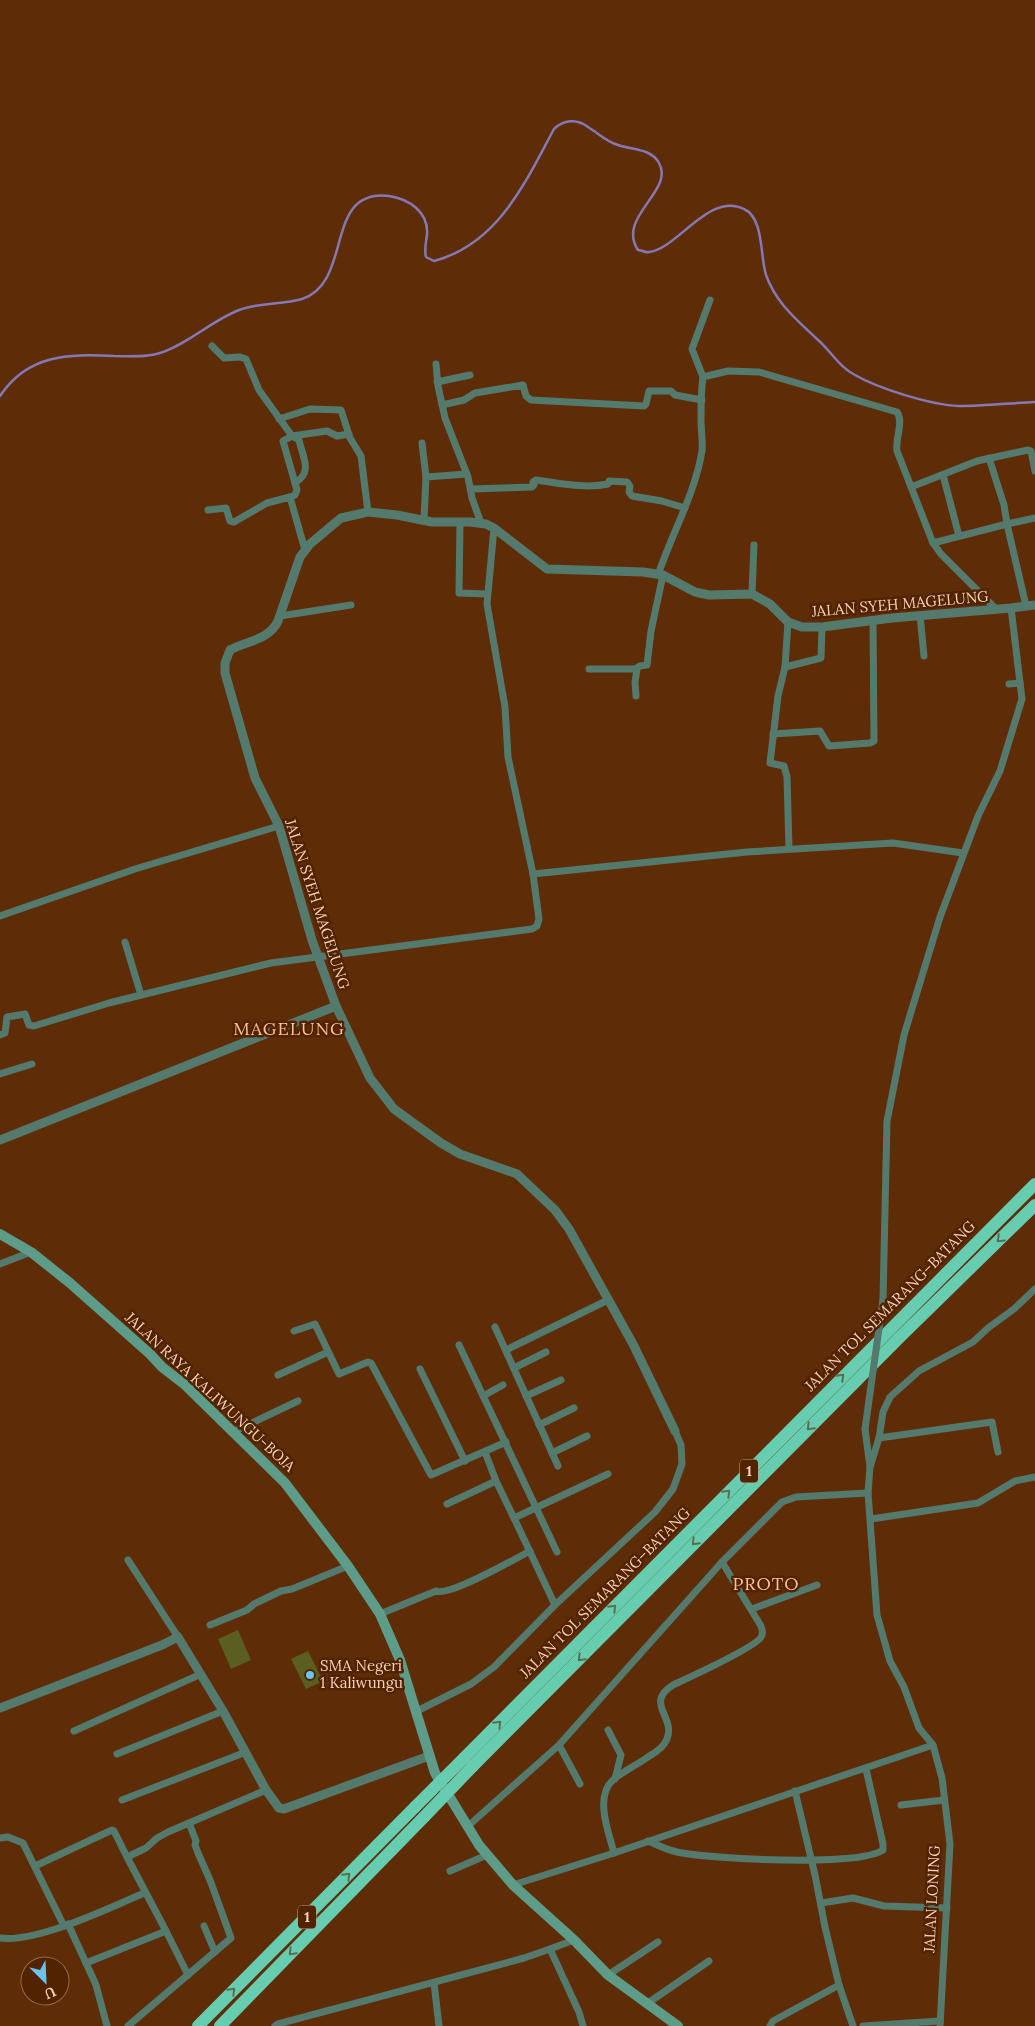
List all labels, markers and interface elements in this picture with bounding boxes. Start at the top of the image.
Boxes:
street label: JALAN SYEH MAGELUNG [810,586,990,621]
street label: JALAN SYEH MAGELUNG [281,815,354,992]
district label: MAGELUNG [233,1017,345,1040]
street label: JALAN TOL SEMARANG–BATANG [800,1216,979,1396]
one-way arrow [997,1233,1006,1242]
street label: JALAN RAYA KALIWUNGU-BOJA [121,1307,300,1476]
one-way arrow [836,1374,845,1383]
one-way arrow [807,1421,816,1430]
road number: 1 [740,1460,758,1482]
one-way arrow [721,1490,730,1499]
street label: JALAN TOL SEMARANG–BATANG [515,1503,694,1683]
one-way arrow [692,1537,701,1546]
district label: PROTO [732,1572,800,1595]
one-way arrow [607,1605,616,1614]
one-way arrow [578,1652,587,1661]
place label: SMA Negeri 1 Kaliwungu [320,1656,403,1692]
marker: SMA Negeri 1 Kaliwungu [304,1669,316,1681]
one-way arrow [492,1720,501,1729]
street label: JALAN LONING [919,1844,944,1954]
one-way arrow [341,1873,350,1882]
road number: 1 [298,1905,316,1928]
one-way arrow [289,1946,298,1955]
north arrow [20,1956,70,2006]
text: U [41,1982,59,2003]
one-way arrow [227,1988,236,1997]

